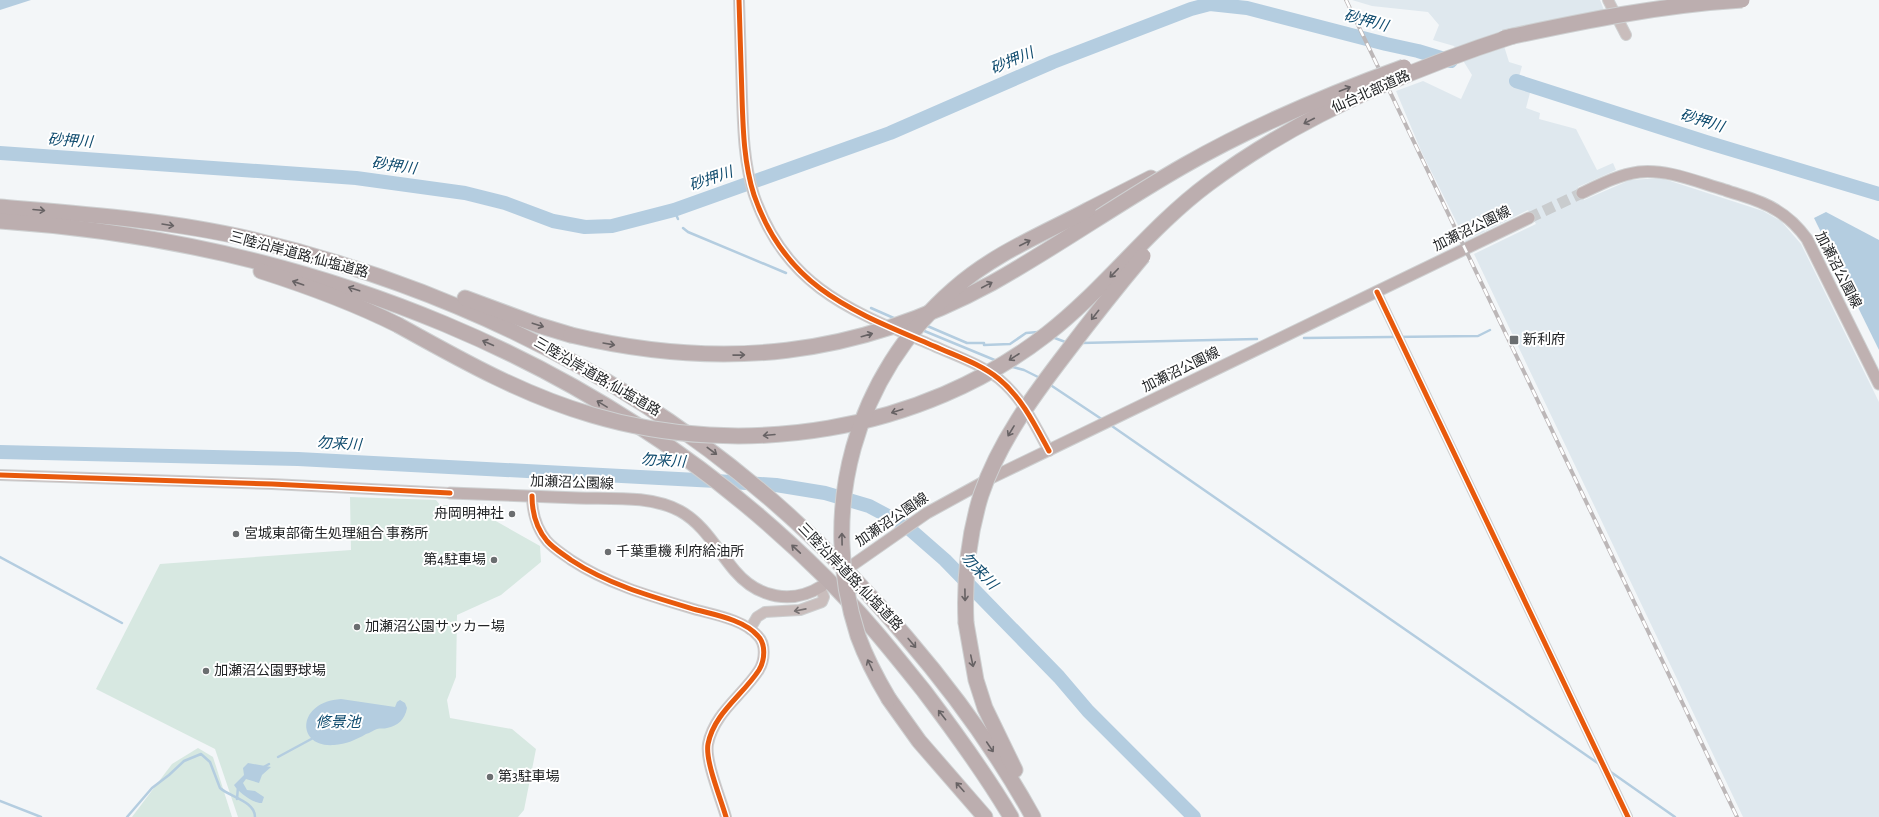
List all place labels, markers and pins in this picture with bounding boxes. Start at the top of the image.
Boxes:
place label: 新利府 [1523,332,1565,347]
marker: 新利府 [1508,334,1520,346]
place label: 舟岡明神社 [434,506,504,521]
marker: 舟岡明神社 [507,509,517,519]
place label: 宮城東部衛生処理組合 事務所 [244,526,428,541]
marker: 宮城東部衛生処理組合 事務所 [231,529,241,539]
place label: 千葉重機 利府給油所 [616,543,744,559]
marker: 千葉重機 利府給油所 [603,547,613,557]
place label: 第4駐車場 [423,551,486,567]
marker: 第4駐車場 [489,555,499,565]
place label: 加瀬沼公園サッカー場 [365,619,505,634]
marker: 加瀬沼公園サッカー場 [352,622,362,632]
place label: 加瀬沼公園野球場 [214,663,326,678]
marker: 加瀬沼公園野球場 [201,666,211,676]
place label: 第3駐車場 [498,768,560,784]
marker: 第3駐車場 [485,772,495,782]

